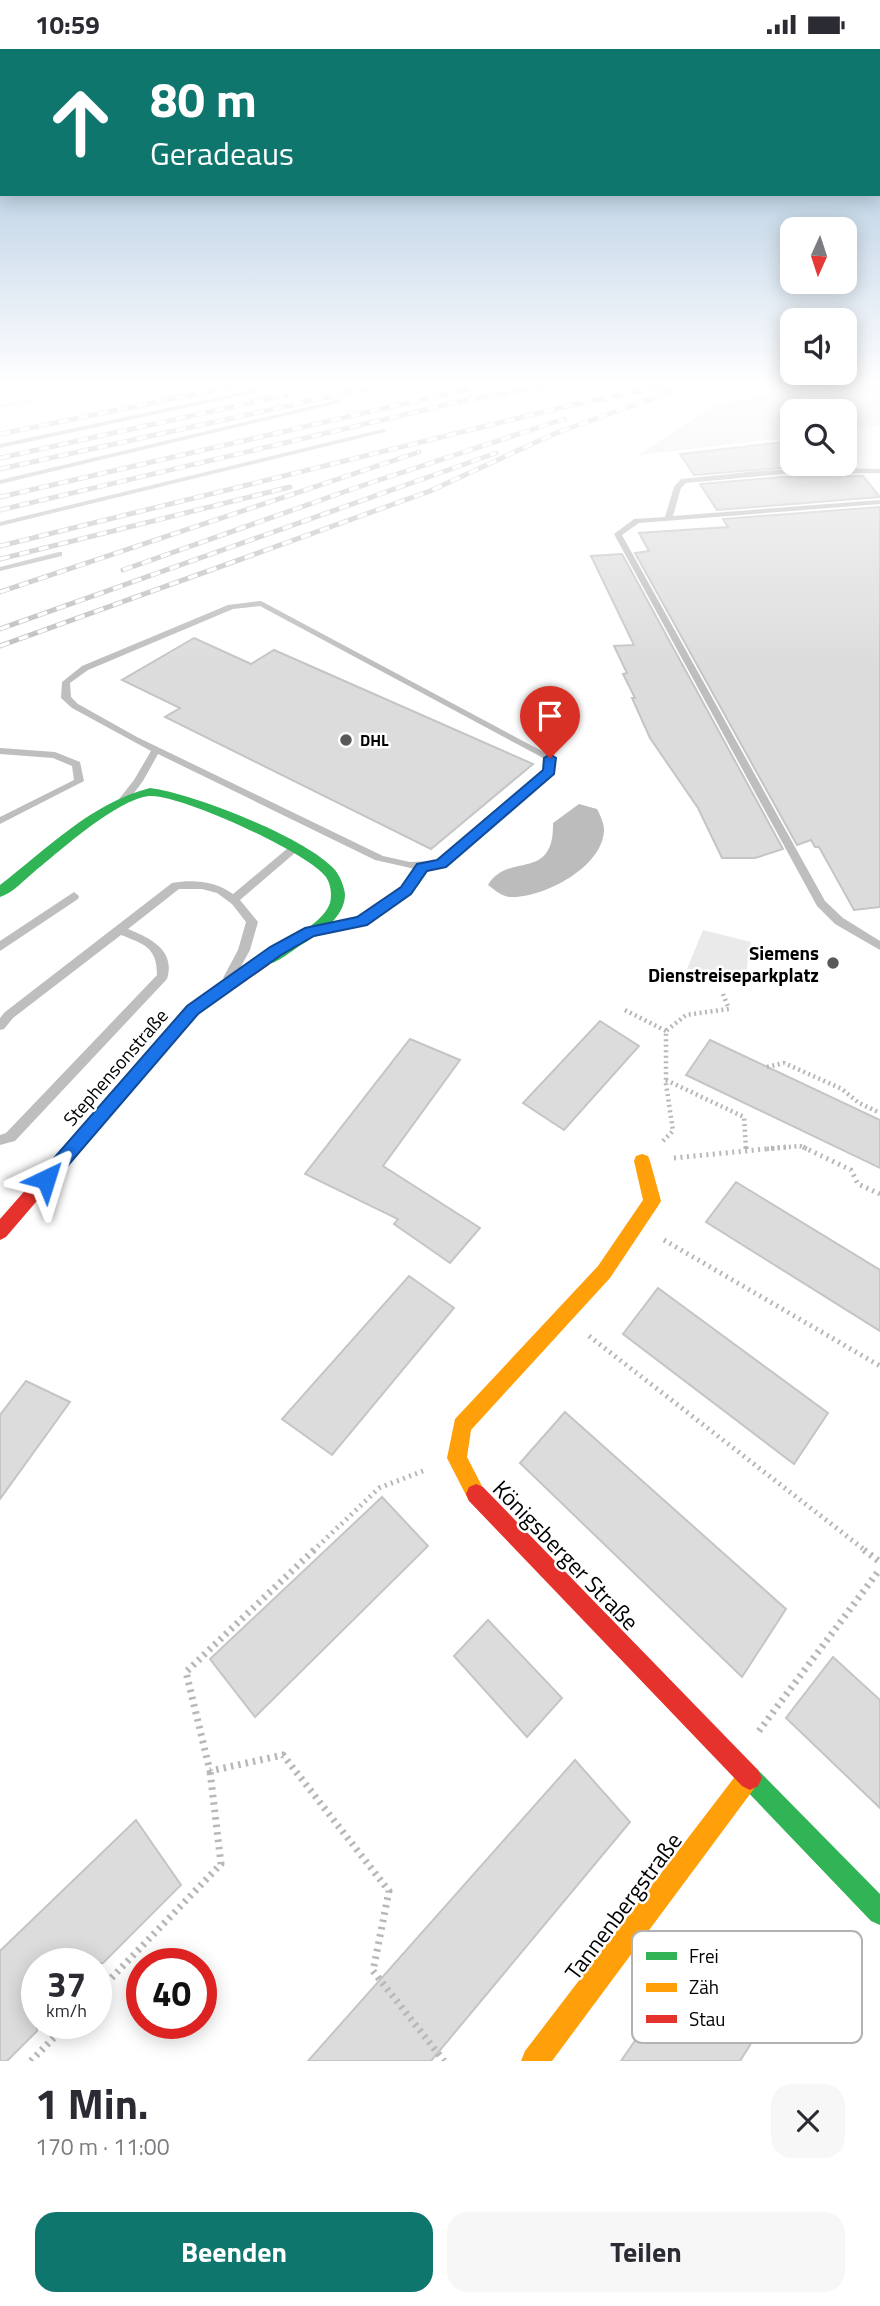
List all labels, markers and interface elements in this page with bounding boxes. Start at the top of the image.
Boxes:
text: 10:59 [35,5,100,44]
text: 80 m [150,61,257,136]
icon: ahead [35,77,126,168]
text: Geradeaus [150,129,294,177]
north arrow [780,217,858,294]
map controls [780,217,857,476]
button: sound [780,308,857,385]
button: search [780,399,857,476]
pin [520,686,580,758]
icon: arrive [531,697,569,735]
place label: DHL [360,728,389,752]
marker: DHL [338,732,354,748]
place label: Siemens Dienstreiseparkplatz [648,938,819,989]
marker: Siemens Dienstreiseparkplatz [825,955,841,971]
street label: Stephensonstraße [56,1002,174,1132]
position arrow [9,1142,83,1216]
street label: Königsberger Straße [485,1472,647,1638]
street label: Tannenbergstraße [556,1825,690,1987]
legend [632,1931,862,2043]
text: Frei [689,1941,719,1970]
speed limit sign: 40 [126,1948,217,2039]
text: 37 [47,1957,86,2011]
text: Zäh [689,1972,719,2001]
text: km/h [46,1997,87,2024]
text: Stau [689,2004,725,2033]
text: 1 Min. [35,2071,149,2135]
button: close [771,2084,845,2158]
text: 170 m · 11:00 [35,2129,170,2164]
button: Beenden [35,2212,433,2292]
button: Teilen [447,2212,845,2292]

